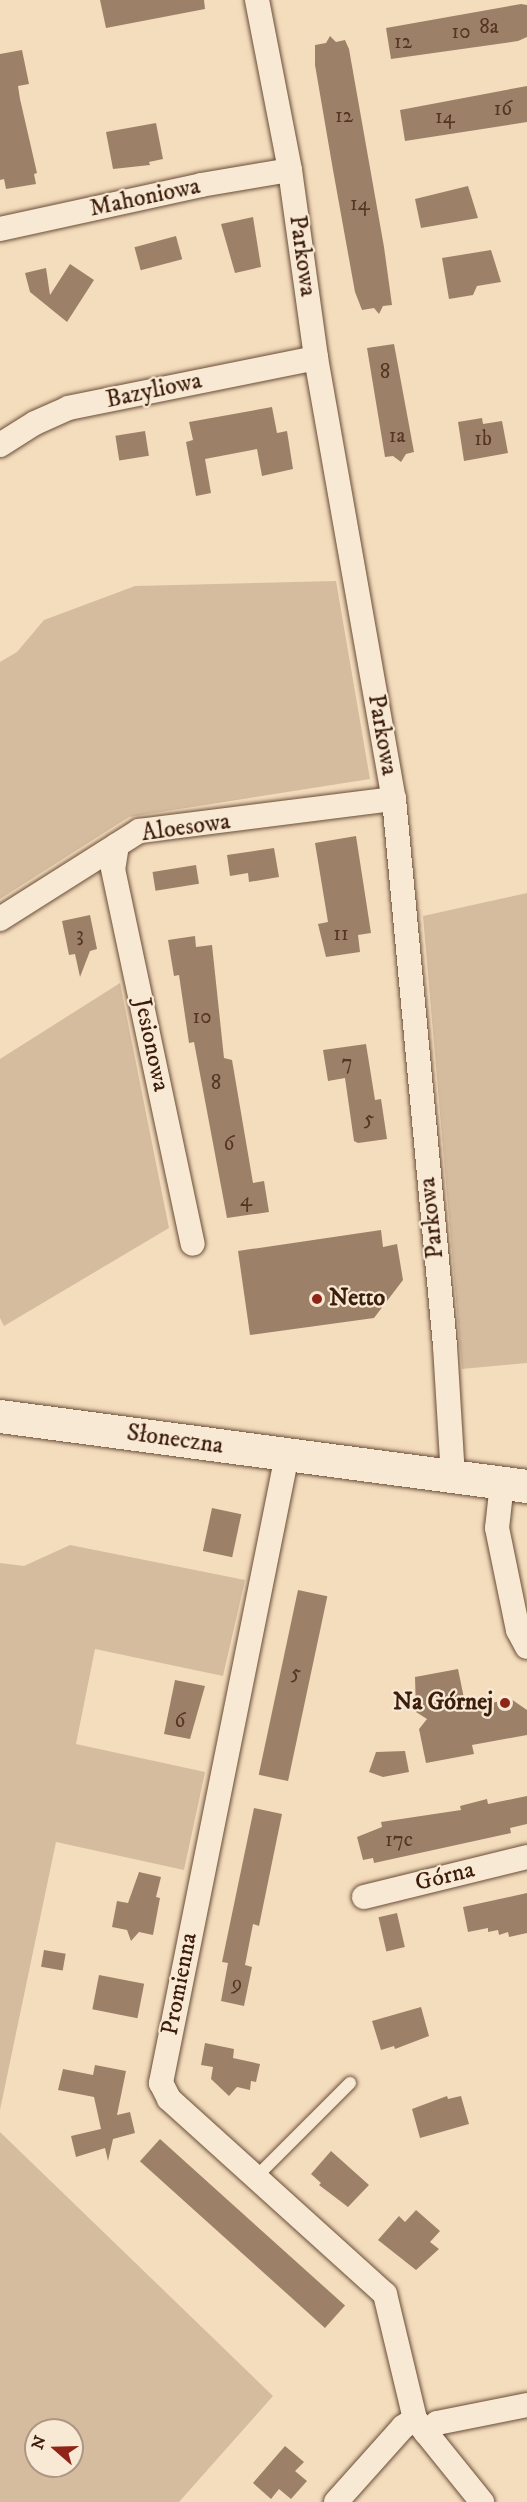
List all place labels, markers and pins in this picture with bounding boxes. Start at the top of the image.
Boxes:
place label: Netto [329,1285,385,1313]
marker: Netto [310,1292,324,1306]
place label: Na Górnej [393,1689,493,1717]
marker: Na Górnej [498,1696,512,1710]

